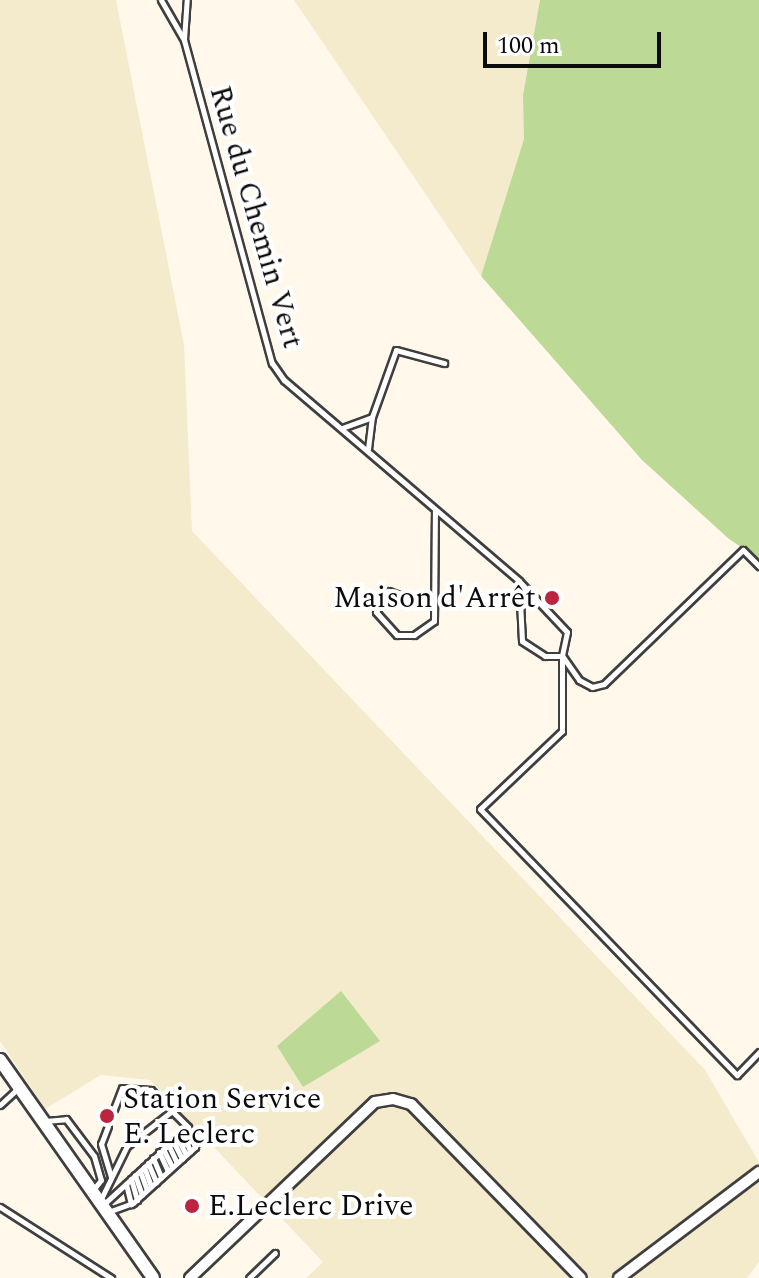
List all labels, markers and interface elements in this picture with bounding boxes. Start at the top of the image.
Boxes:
scale bar [487,16,665,66]
text: 100 m [497,28,560,64]
street label: Rue du Chemin Vert [201,82,311,352]
place label: Maison d'Arrêt [333,580,536,616]
marker: Maison d'Arrêt [543,589,561,607]
place label: Station Service E. Leclerc [123,1081,321,1152]
marker: Station Service E. Leclerc [98,1107,116,1125]
place label: E.Leclerc Drive [208,1188,413,1224]
marker: E.Leclerc Drive [183,1197,201,1215]

